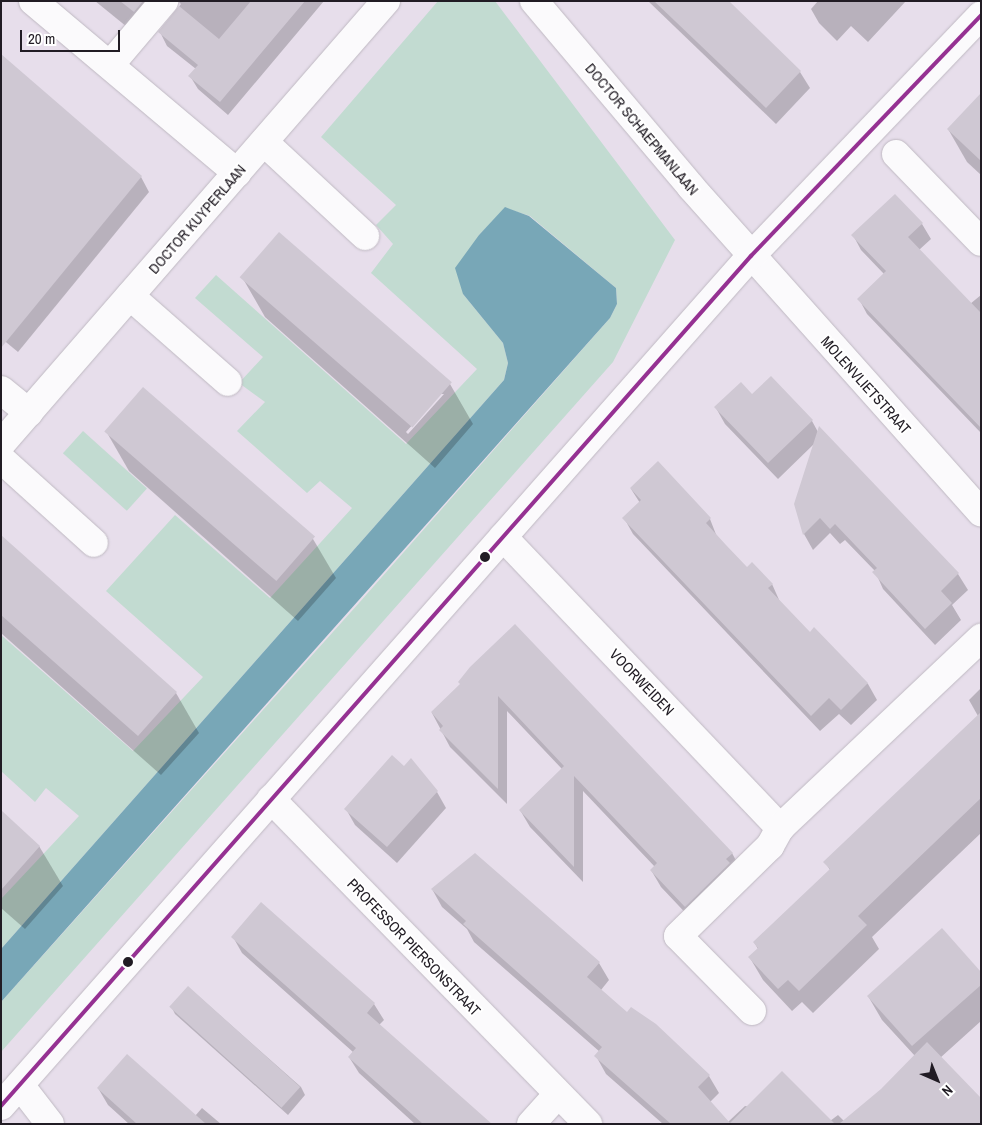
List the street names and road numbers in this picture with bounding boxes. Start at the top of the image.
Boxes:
street label: DOCTOR SCHAEPMANLAAN [582,59,702,199]
street label: DOCTOR KUYPERLAAN [145,161,249,277]
street label: MOLENVLIETSTRAAT [817,332,915,438]
street label: VOORWEIDEN [606,645,678,719]
street label: PROFESSOR PIERSONSTRAAT [344,875,484,1019]

